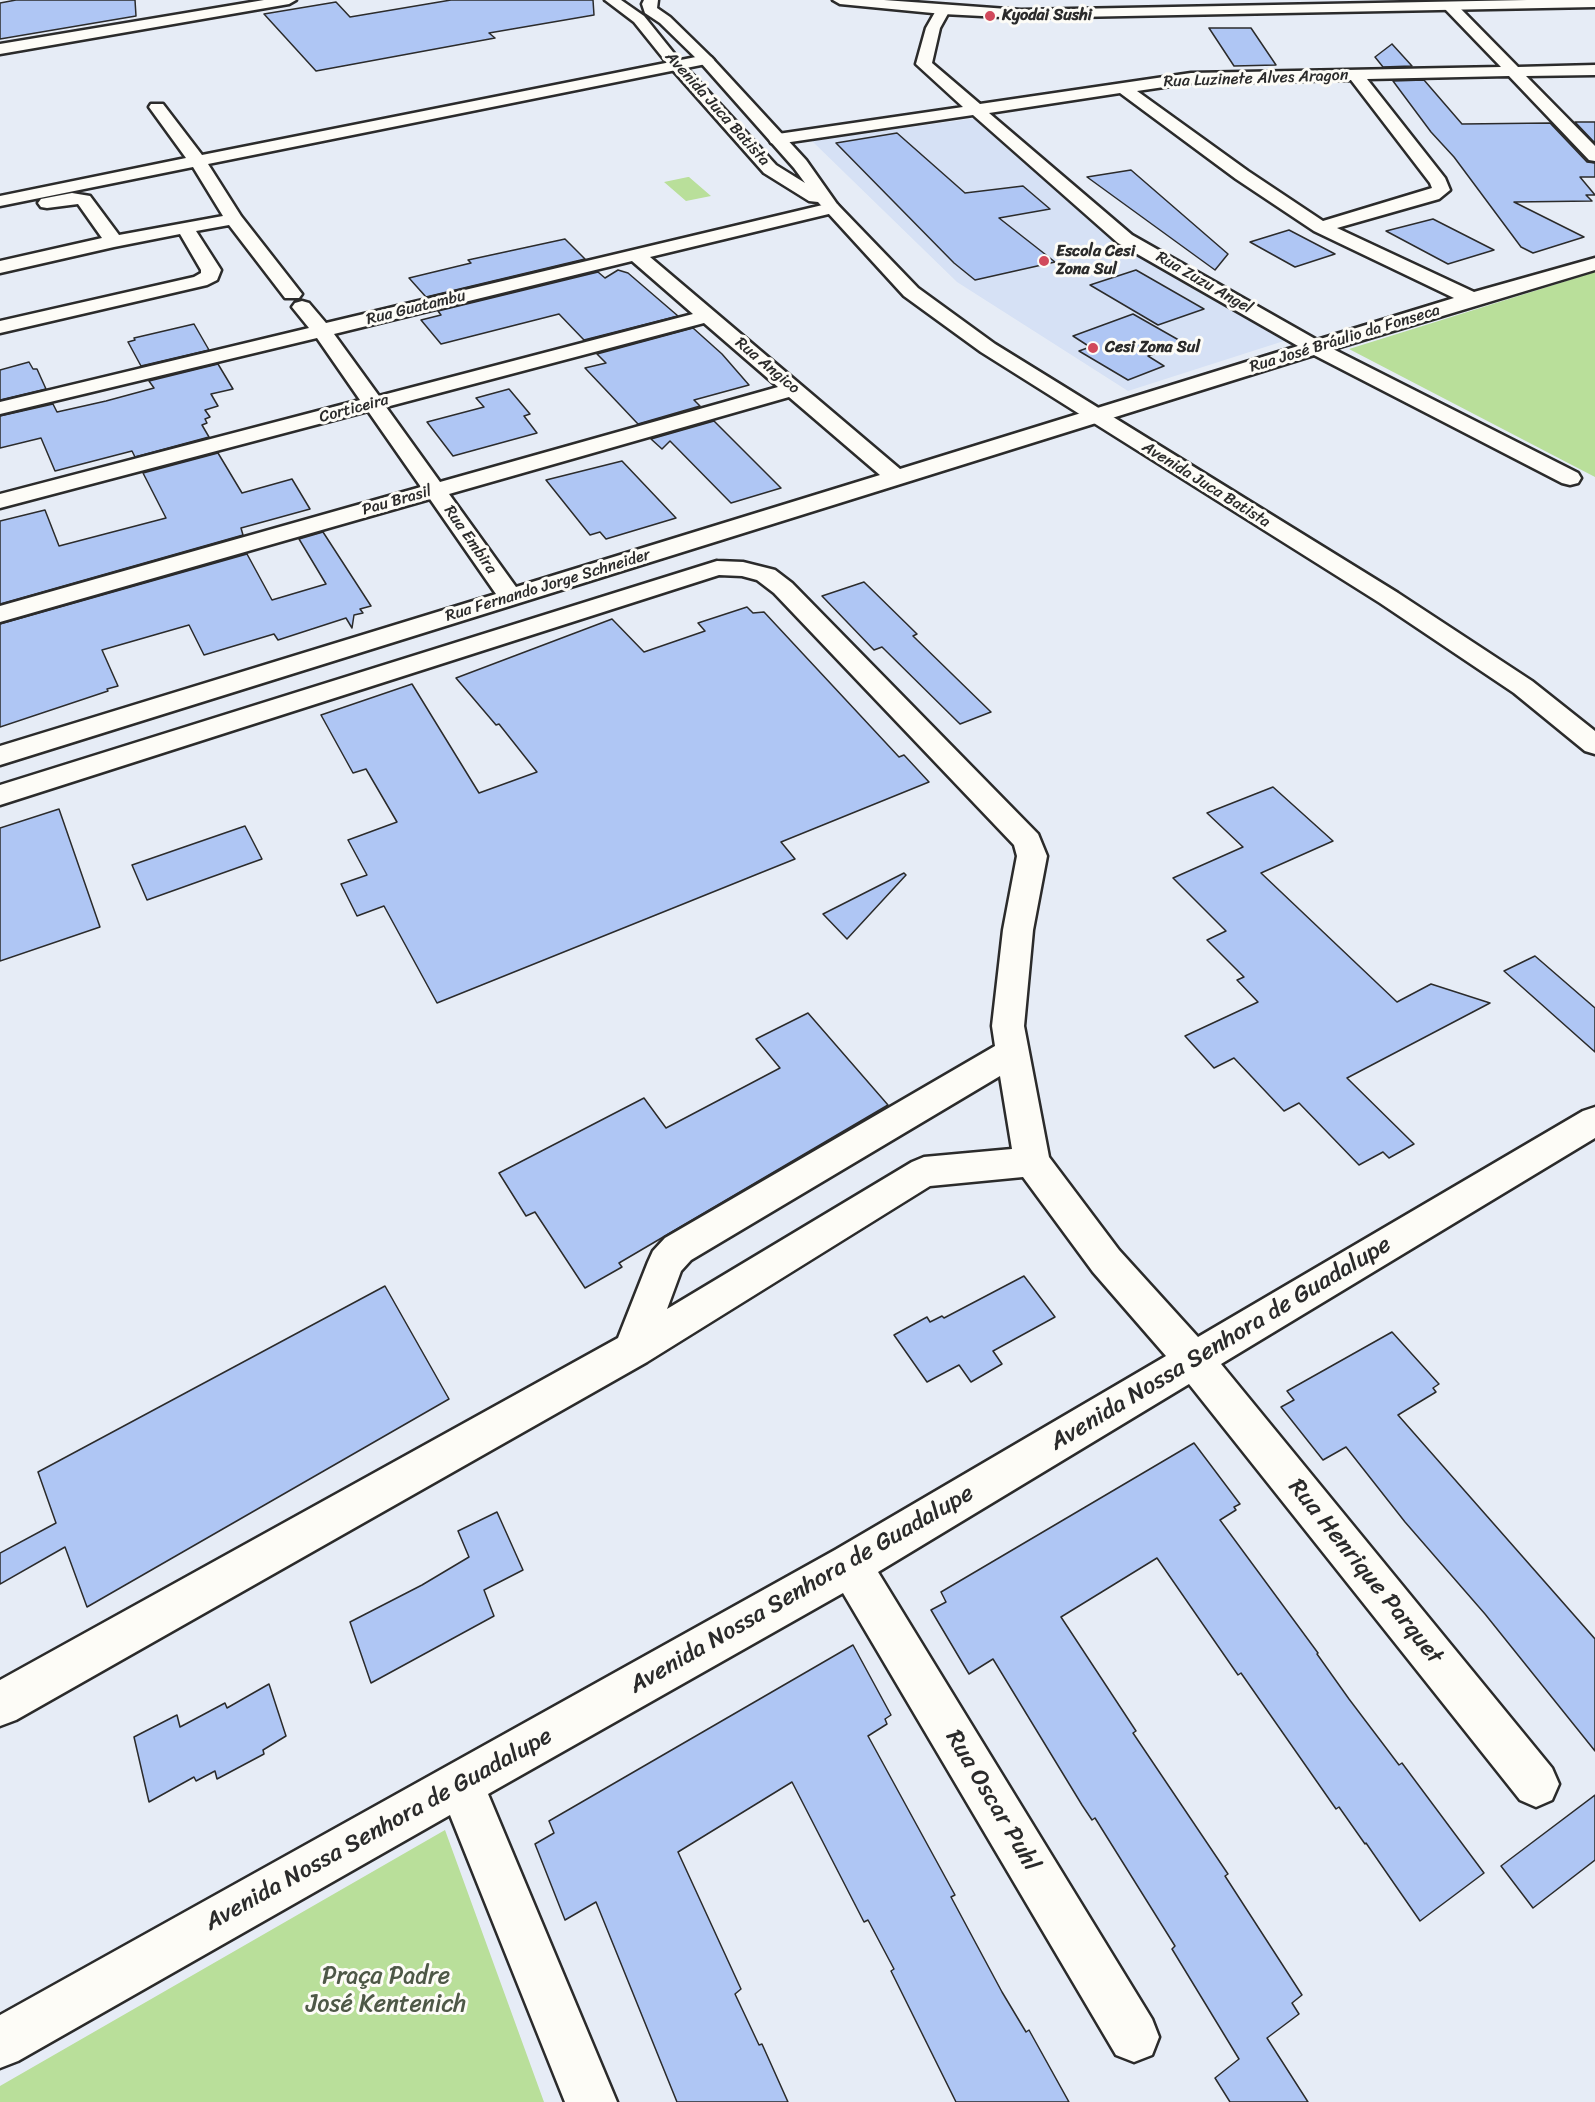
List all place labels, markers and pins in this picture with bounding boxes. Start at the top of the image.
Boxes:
place label: Kyodai Sushi [1002,6,1092,26]
marker: Kyodai Sushi [983,9,997,23]
place label: Escola Cesi Zona Sul [1056,242,1135,280]
marker: Escola Cesi Zona Sul [1037,254,1051,268]
place label: Cesi Zona Sul [1105,338,1200,358]
marker: Cesi Zona Sul [1086,341,1100,355]

